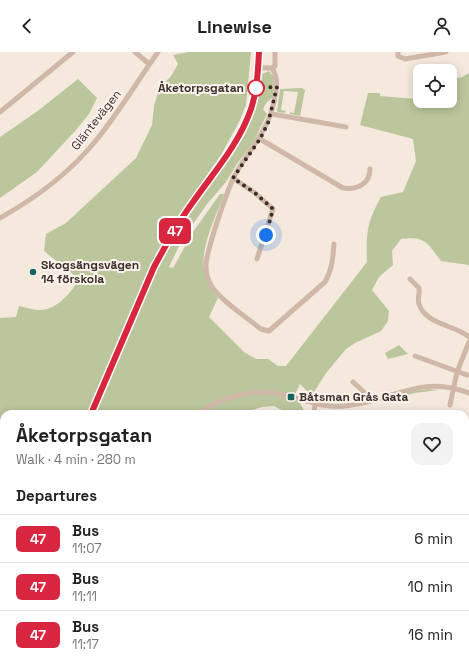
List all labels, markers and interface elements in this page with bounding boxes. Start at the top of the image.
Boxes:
icon: back [16,15,38,37]
text: Linewise [197,15,272,38]
icon: person [431,15,453,37]
map controls [413,64,457,108]
button: locate [413,64,457,108]
marker: Åketorpsgatan [247,79,265,97]
place label: Åketorpsgatan [158,80,244,96]
street label: Gläntevägen [67,87,125,153]
line badge: 47 [157,218,193,244]
text: 47 [167,222,183,240]
your location [256,225,276,245]
place label: Skogsängsvägen 14 förskola [41,257,139,287]
marker: Skogsängsvägen 14 förskola [28,267,38,277]
place label: Båtsman Grås Gata [299,389,409,405]
marker: Båtsman Grås Gata [286,392,296,402]
text: Åketorpsgatan [16,423,152,448]
button: heart [411,423,453,465]
text: Walk · 4 min · 280 m [16,451,136,468]
text: Departures [16,486,97,505]
text: Bus [72,521,99,540]
text: 6 min [414,529,453,548]
text: 47 [30,530,46,548]
text: 11:07 [72,540,102,557]
text: Bus [72,569,99,588]
text: 10 min [407,577,453,596]
text: 47 [30,578,46,596]
text: 11:11 [72,588,97,605]
text: Bus [72,617,99,636]
text: 16 min [408,625,453,644]
text: 47 [30,626,46,644]
text: 11:17 [72,636,99,653]

